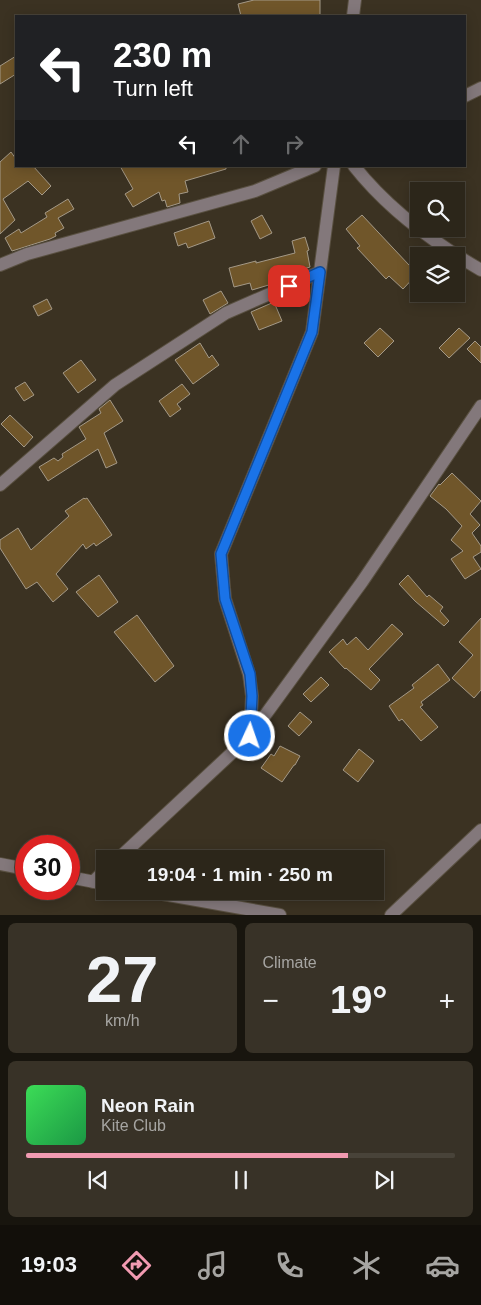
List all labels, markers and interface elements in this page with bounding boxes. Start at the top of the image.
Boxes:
icon: left [30,35,95,100]
text: 230 m [113,35,212,74]
text: Turn left [113,76,193,101]
icon: left [174,130,202,158]
icon: ahead [227,130,255,158]
icon: right [280,130,308,158]
map controls [410,182,465,302]
button: search [410,182,465,237]
button: layers [410,247,465,302]
pin [268,265,310,307]
icon: arrive [275,272,303,300]
position arrow [223,709,275,761]
speed limit sign: 30 [15,835,80,900]
text: 19:04 · 1 min · 250 m [147,864,333,885]
text: 27 [86,943,158,1016]
text: Climate [263,954,317,971]
text: 19° [330,979,387,1021]
text: − [263,985,279,1016]
text: + [439,985,455,1016]
text: km/h [105,1012,140,1029]
text: Neon Rain [101,1095,195,1116]
text: Kite Club [101,1117,166,1134]
icon: previous [84,1166,112,1194]
icon: pause [227,1166,255,1194]
icon: next [370,1166,398,1194]
icon: directions [119,1248,154,1283]
icon: music [195,1248,230,1283]
icon: phone [272,1248,307,1283]
icon: climate [349,1248,384,1283]
icon: car [425,1248,460,1283]
text: 19:03 [21,1252,77,1277]

